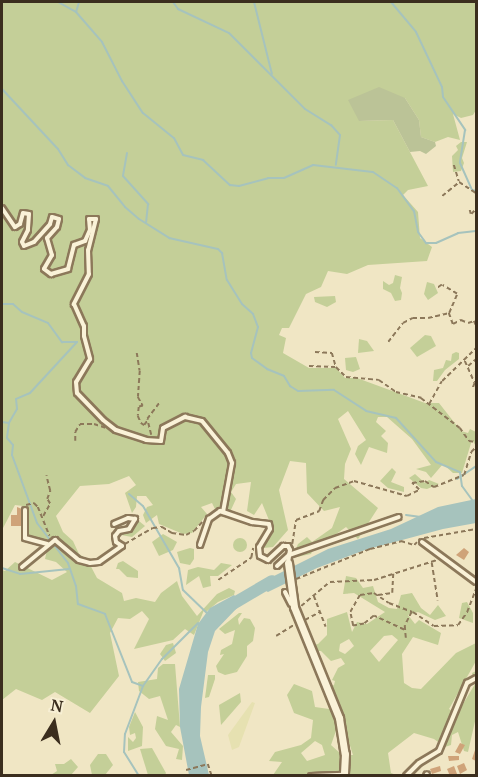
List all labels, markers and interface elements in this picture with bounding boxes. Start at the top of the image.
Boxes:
north arrow [24,693,84,753]
text: N [49,693,65,717]

